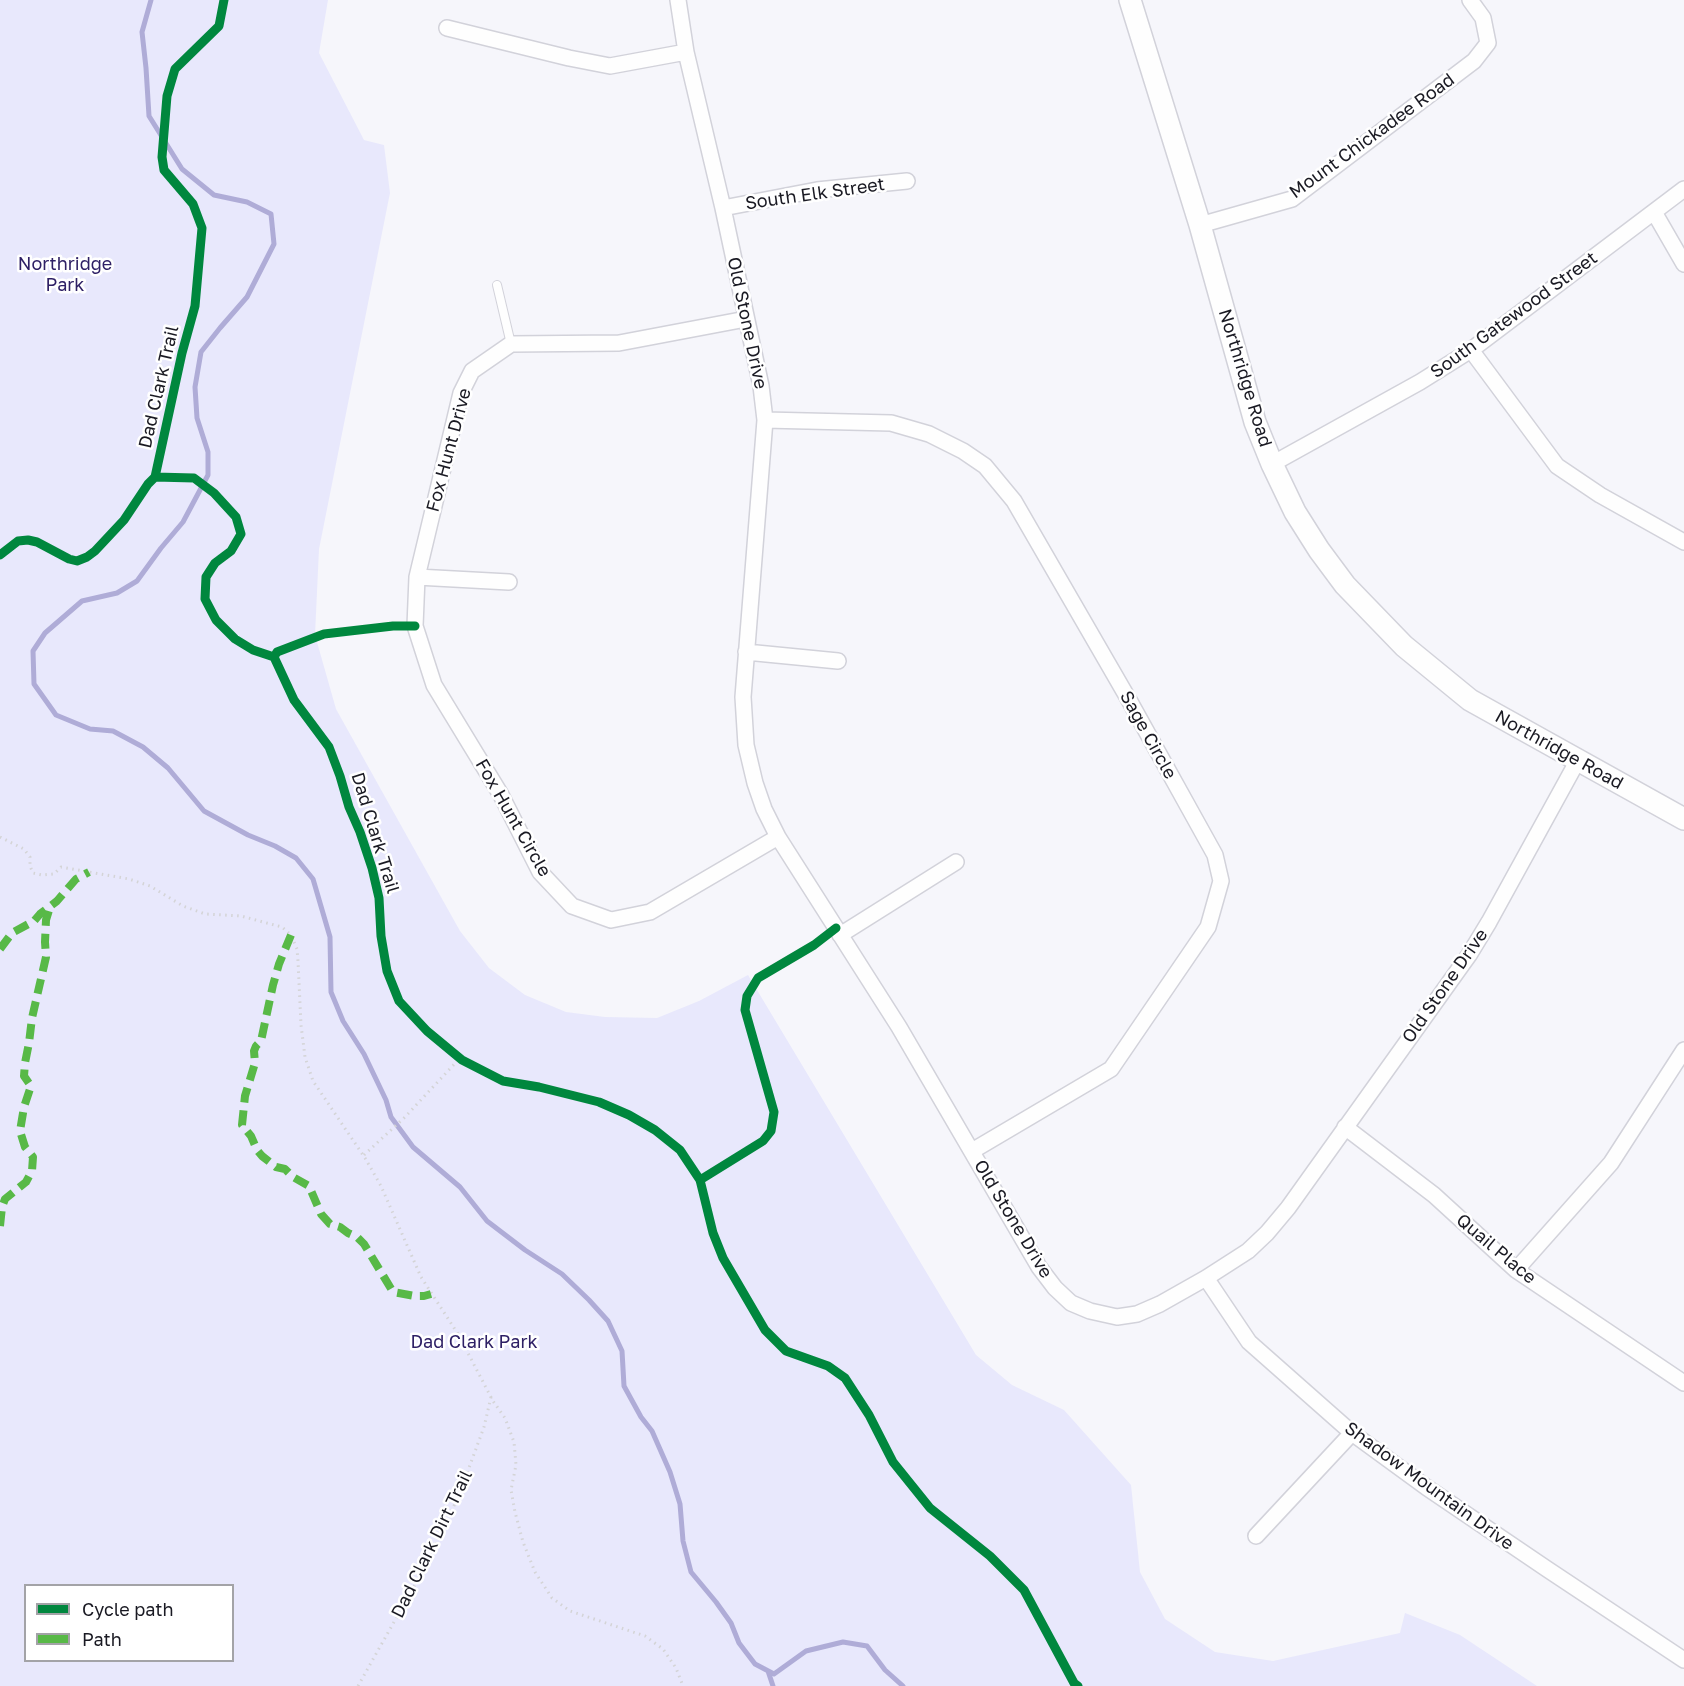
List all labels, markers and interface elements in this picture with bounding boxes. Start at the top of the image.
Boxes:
street label: Mount Chickadee Road [1285,69,1459,203]
street label: South Elk Street [744,174,886,214]
street label: South Gatewood Street [1426,247,1602,383]
park label: Northridge Park [18,253,112,296]
street label: Old Stone Drive [722,255,772,391]
street label: Northridge Road [1214,306,1276,450]
street label: Dad Clark Trail [134,324,184,450]
street label: Fox Hunt Drive [422,386,476,514]
street label: Sage Circle [1115,687,1181,783]
street label: Northridge Road [1491,706,1627,794]
street label: Fox Hunt Circle [471,755,555,881]
street label: Dad Clark Trail [346,770,404,896]
street label: Old Stone Drive [1398,925,1492,1047]
street label: Old Stone Drive [969,1156,1057,1282]
street label: Quail Place [1452,1209,1540,1289]
park label: Dad Clark Park [410,1331,538,1353]
street label: Shadow Mountain Drive [1340,1417,1518,1555]
street label: Dad Clark Dirt Trail [387,1467,477,1621]
legend [24,1584,234,1662]
text: Cycle path [82,1598,174,1620]
text: Path [82,1628,122,1650]

